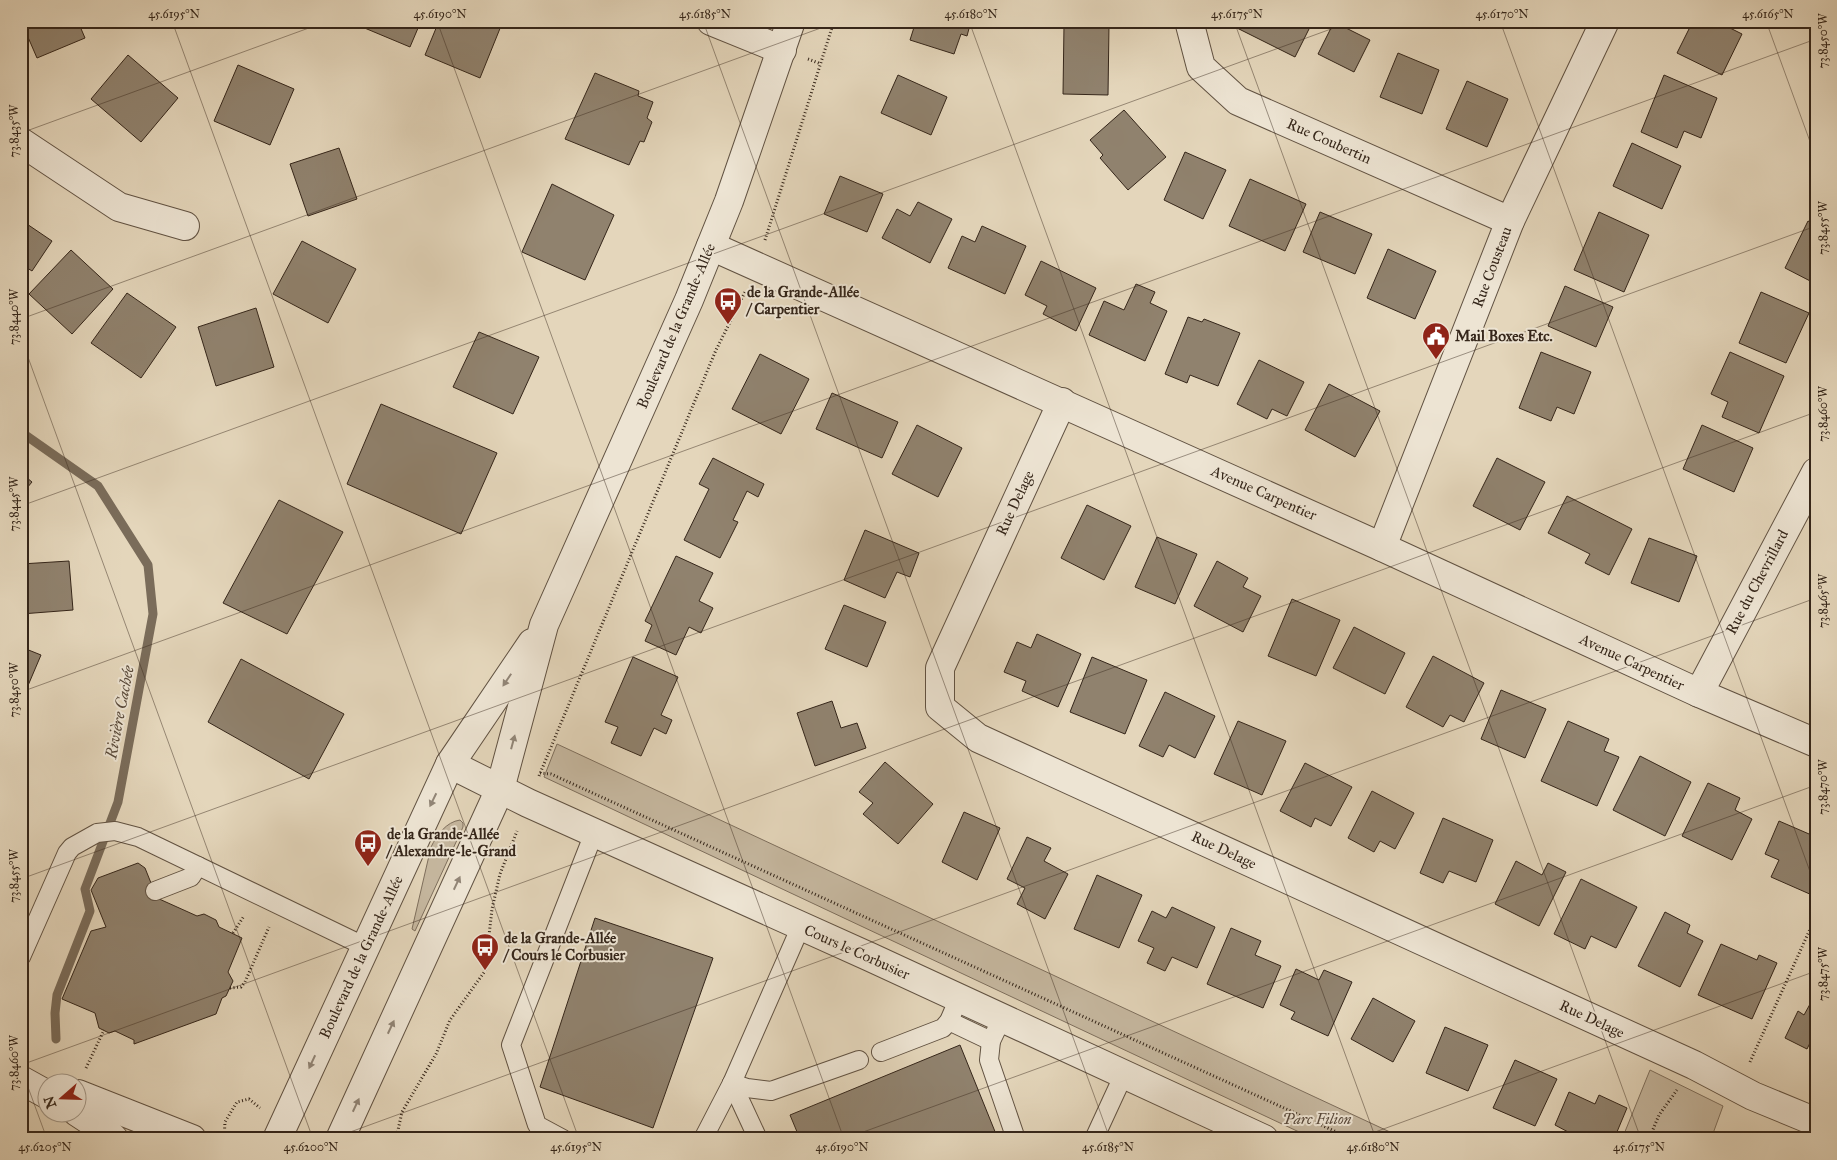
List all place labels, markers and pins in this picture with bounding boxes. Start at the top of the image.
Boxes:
place label: de la Grande-Allée / Carpentier [745,283,860,319]
bus stop icon: de la Grande-Allée / Carpentier [713,286,743,325]
public building icon: Mail Boxes Etc. [1421,321,1451,360]
place label: Mail Boxes Etc. [1455,327,1553,345]
place label: de la Grande-Allée / Alexandre-le-Grand [385,825,517,860]
bus stop icon: de la Grande-Allée / Alexandre-le-Grand [353,828,383,867]
place label: de la Grande-Allée / Cours le Corbusier [502,929,625,964]
bus stop icon: de la Grande-Allée / Cours le Corbusier [470,932,500,971]

